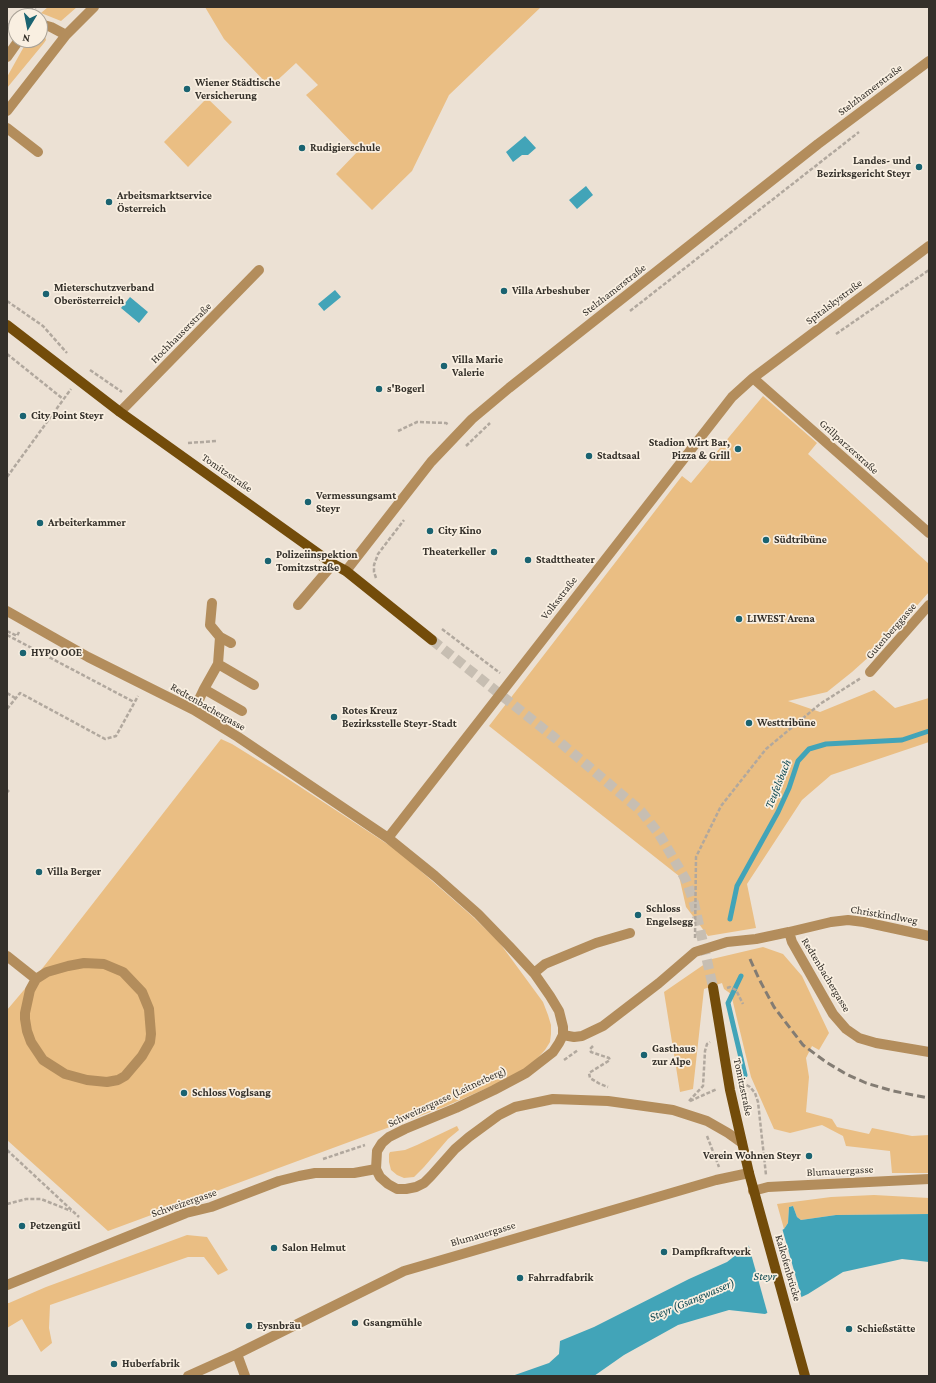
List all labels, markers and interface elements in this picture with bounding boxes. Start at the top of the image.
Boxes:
north arrow [8,8,48,48]
text: N [21,32,31,45]
street label: Stelzhamerstraße [835,61,905,119]
place label: Wiener Städtische Versicherung [195,76,280,102]
marker: Wiener Städtische Versicherung [182,84,192,94]
place label: Rudigierschule [310,141,380,155]
marker: Rudigierschule [297,143,307,153]
place label: Landes- und Bezirksgericht Steyr [817,154,911,180]
marker: Landes- und Bezirksgericht Steyr [914,162,924,172]
place label: Arbeitsmarktservice Österreich [117,189,212,215]
marker: Arbeitsmarktservice Österreich [104,197,114,207]
street label: Stelzhamerstraße [579,261,649,319]
street label: Spitalskystraße [803,276,865,328]
place label: Mieterschutzverband Oberösterreich [54,281,154,307]
place label: Villa Arbeshuber [512,284,590,298]
marker: Villa Arbeshuber [499,286,509,296]
marker: Mieterschutzverband Oberösterreich [41,289,51,299]
street label: Hochhauserstraße [148,300,214,366]
place label: Villa Marie Valerie [452,353,503,379]
marker: Villa Marie Valerie [439,361,449,371]
place label: s'Bogerl [387,382,425,396]
marker: s'Bogerl [374,384,384,394]
place label: City Point Steyr [31,409,104,423]
marker: City Point Steyr [18,411,28,421]
street label: Grillparzerstraße [817,417,881,477]
place label: Stadion Wirt Bar, Pizza & Grill [649,436,730,462]
marker: Stadion Wirt Bar, Pizza & Grill [733,444,743,454]
place label: Stadtsaal [597,449,640,463]
street label: Tomitzstraße [199,451,255,495]
marker: Stadtsaal [584,451,594,461]
place label: Vermessungsamt Steyr [316,489,396,515]
marker: Vermessungsamt Steyr [303,497,313,507]
place label: Arbeiterkammer [48,516,126,530]
marker: Arbeiterkammer [35,518,45,528]
place label: City Kino [438,524,481,538]
marker: City Kino [425,526,435,536]
place label: Südtribüne [774,533,827,547]
marker: Südtribüne [761,535,771,545]
place label: Theaterkeller [423,545,486,559]
marker: Theaterkeller [489,547,499,557]
place label: Polizeiinspektion Tomitzstraße [276,548,358,574]
place label: Stadttheater [536,553,595,567]
marker: Stadttheater [523,555,533,565]
marker: Polizeiinspektion Tomitzstraße [263,556,273,566]
street label: Volksstraße [538,574,580,622]
street label: Gutenberggasse [863,600,919,662]
place label: LIWEST Arena [747,612,815,626]
marker: LIWEST Arena [734,614,744,624]
place label: HYPO OOE [31,646,82,660]
marker: HYPO OOE [18,648,28,658]
street label: Redtenbachergasse [168,680,248,734]
place label: Rotes Kreuz Bezirksstelle Steyr-Stadt [342,704,457,730]
marker: Rotes Kreuz Bezirksstelle Steyr-Stadt [329,712,339,722]
place label: Westtribüne [757,716,816,730]
marker: Westtribüne [744,718,754,728]
water label: Teufelsbach [762,757,794,811]
place label: Villa Berger [47,865,101,879]
marker: Villa Berger [34,867,44,877]
place label: Schloss Engelsegg [646,902,693,928]
street label: Christkindlweg [849,903,919,927]
marker: Schloss Engelsegg [633,910,643,920]
street label: Redtenbachergasse [799,935,853,1015]
place label: Gasthaus zur Alpe [652,1042,695,1068]
marker: Gasthaus zur Alpe [639,1050,649,1060]
street label: Tomitzstraße [730,1057,756,1117]
street label: Schweizergasse (Leitnerberg) [386,1064,508,1130]
place label: Schloss Voglsang [192,1086,271,1100]
marker: Schloss Voglsang [179,1088,189,1098]
place label: Verein Wohnen Steyr [703,1149,801,1163]
marker: Verein Wohnen Steyr [804,1151,814,1161]
street label: Blumauergasse [806,1163,874,1179]
street label: Schweizergasse [150,1186,218,1220]
street label: Blumauergasse [449,1218,517,1250]
place label: Petzengütl [30,1219,80,1233]
marker: Petzengütl [17,1221,27,1231]
street label: Kalkofenbrücke [772,1233,804,1303]
place label: Salon Helmut [282,1241,346,1255]
marker: Salon Helmut [269,1243,279,1253]
place label: Dampfkraftwerk [672,1245,751,1259]
marker: Dampfkraftwerk [659,1247,669,1257]
water label: Steyr [754,1269,776,1283]
place label: Fahrradfabrik [528,1271,594,1285]
marker: Fahrradfabrik [515,1273,525,1283]
water label: Steyr (Gsangwasser) [647,1276,737,1324]
place label: Gsangmühle [363,1316,422,1330]
marker: Gsangmühle [350,1318,360,1328]
place label: Eysnbräu [257,1319,301,1333]
marker: Eysnbräu [244,1321,254,1331]
place label: Schießstätte [857,1322,915,1336]
marker: Schießstätte [844,1324,854,1334]
place label: Huberfabrik [122,1357,180,1371]
marker: Huberfabrik [109,1359,119,1369]

